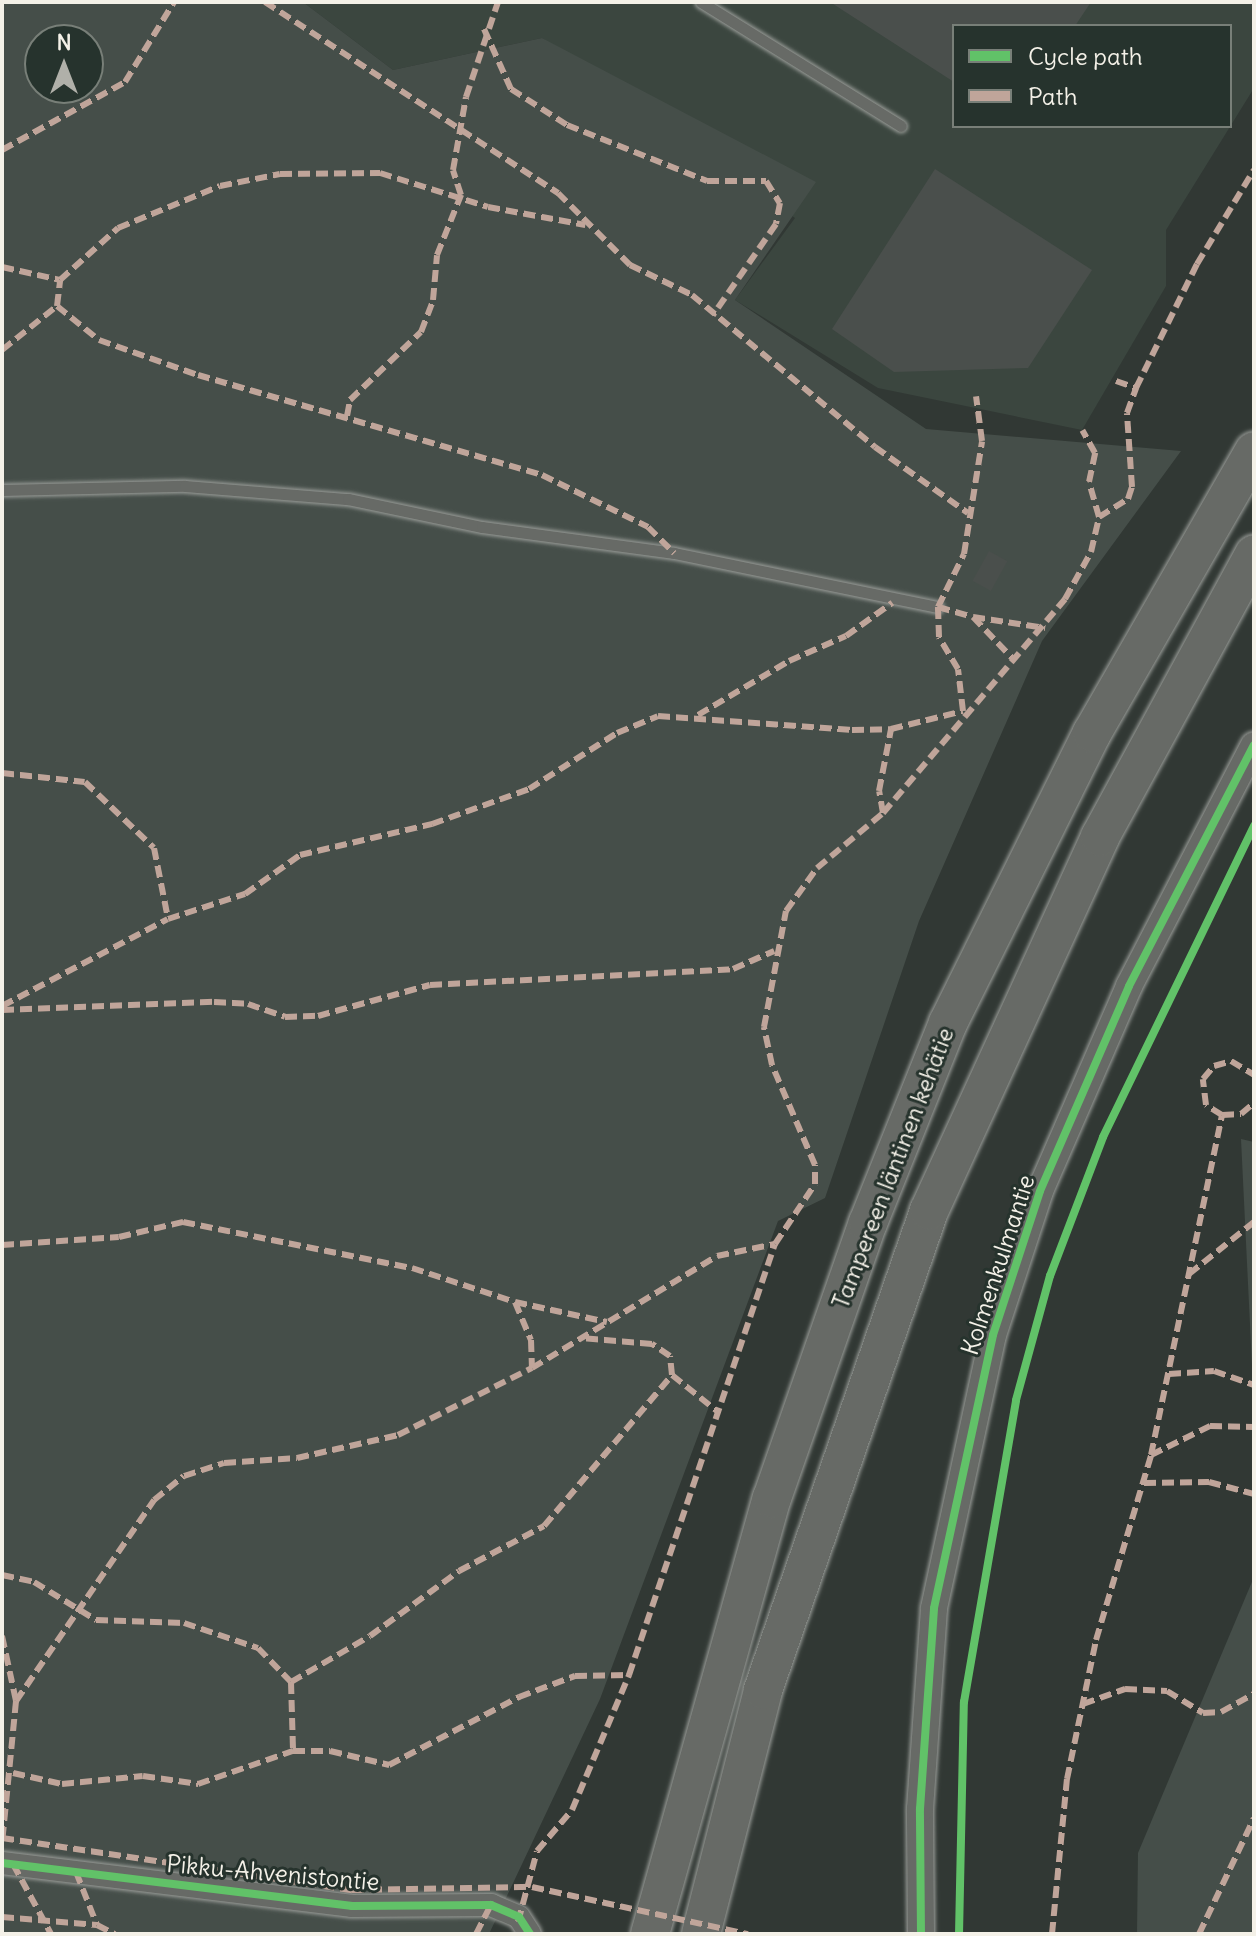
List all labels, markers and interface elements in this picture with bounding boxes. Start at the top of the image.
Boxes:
north arrow [24,24,104,104]
legend [952,24,1232,128]
text: N [56,28,72,56]
text: Cycle path [1028,41,1143,71]
text: Path [1028,81,1078,111]
street label: Tampereen läntinen kehätie [826,1023,960,1313]
street label: Kolmenkulmantie [955,1171,1041,1359]
street label: Pikku-Ahvenistontie [165,1849,381,1897]

